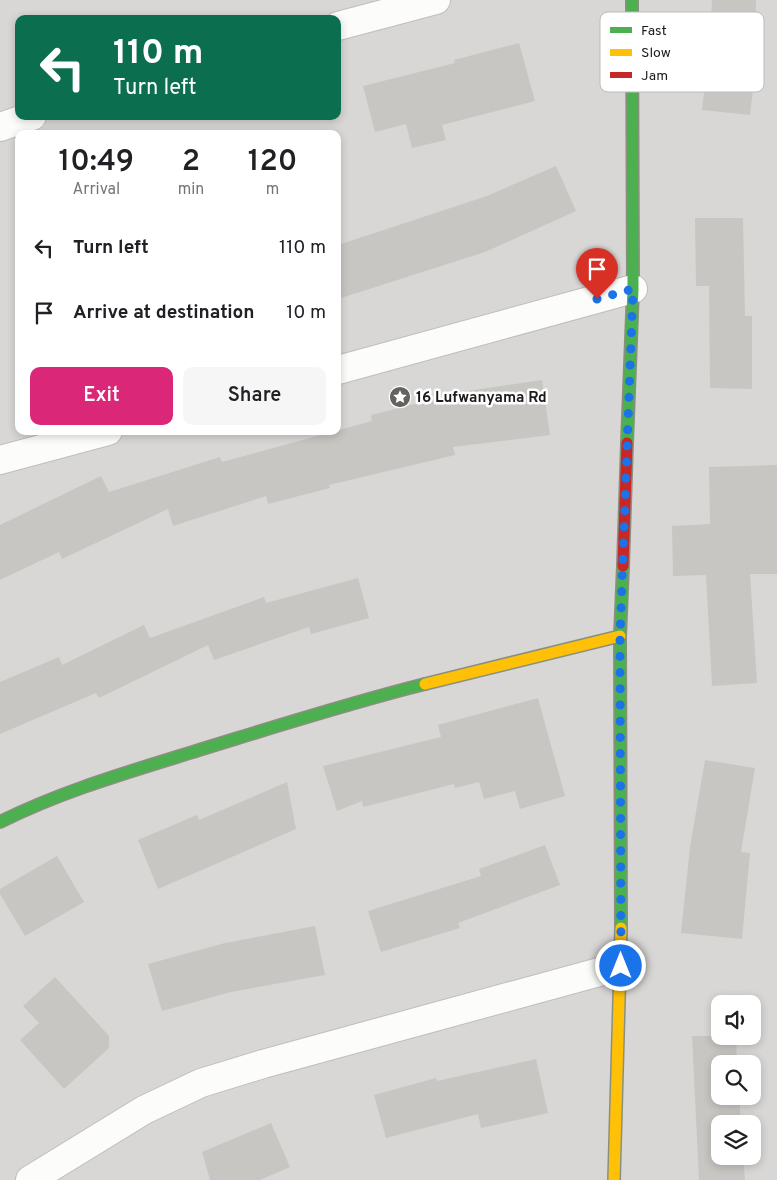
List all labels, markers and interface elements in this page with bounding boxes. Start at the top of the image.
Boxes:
legend [600,12,764,92]
text: Fast [641,23,667,40]
text: 110 m [113,32,203,76]
icon: left [30,35,95,100]
text: Slow [641,45,671,62]
text: Jam [641,68,668,85]
text: Turn left [113,75,196,102]
text: 10:49 [59,144,134,181]
text: 2 [182,144,200,181]
text: 120 [248,144,297,181]
text: Arrival [72,180,120,200]
text: min [178,180,204,200]
text: m [266,180,279,200]
icon: left [30,234,58,262]
text: Turn left [73,236,149,260]
text: 110 m [279,236,326,260]
pin [576,248,618,299]
icon: arrive [583,255,611,283]
icon: arrive [30,299,58,327]
text: Arrive at destination [73,301,254,325]
text: 10 m [286,301,326,325]
button: Exit [30,367,173,425]
button: Share [183,367,326,425]
place icon: 16 Lufwanyama Rd [388,385,412,409]
place label: 16 Lufwanyama Rd [416,389,547,408]
position arrow [594,939,646,991]
map controls [711,995,761,1165]
button: sound [711,995,761,1045]
button: search [711,1055,761,1105]
button: layers [711,1115,761,1165]

